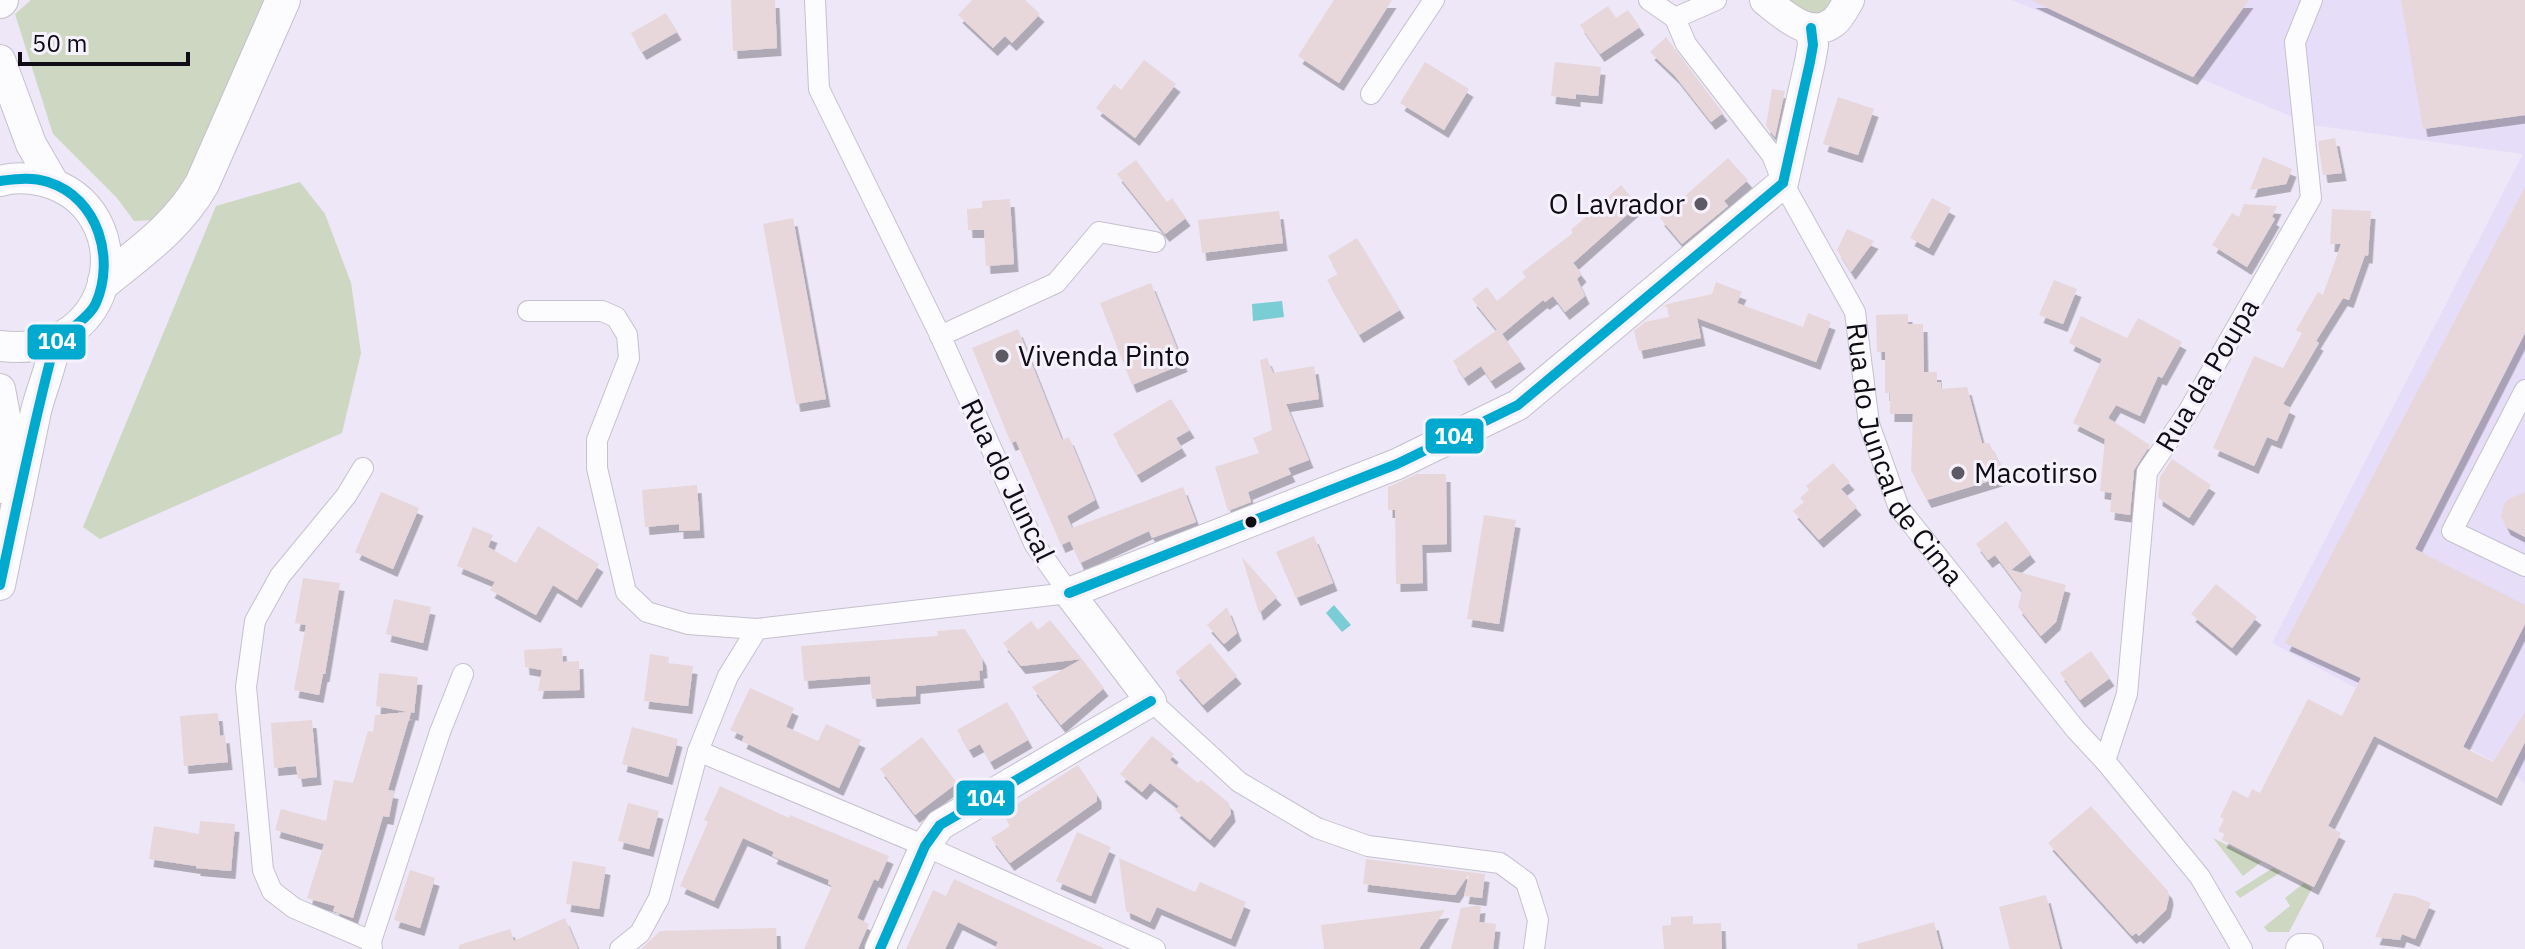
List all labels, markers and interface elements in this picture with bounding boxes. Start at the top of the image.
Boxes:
scale bar [20,16,188,66]
text: 50 m [32,27,87,59]
place label: O Lavrador [1549,185,1685,222]
marker: O Lavrador [1692,195,1710,213]
street label: Rua da Poupa [2146,291,2267,458]
street label: Rua do Juncal de Cima [1838,320,1973,593]
line badge: 104 [26,323,87,361]
text: 104 [37,326,77,355]
place label: Vivenda Pinto [1018,337,1190,374]
marker: Vivenda Pinto [993,347,1011,365]
street label: Rua do Juncal [953,392,1064,567]
line badge: 104 [1424,417,1485,455]
text: 104 [1434,421,1474,450]
place label: Macotirso [1974,454,2098,491]
marker: Macotirso [1949,464,1967,482]
unlabelled marker [1243,514,1259,530]
line badge: 104 [955,779,1016,817]
text: 104 [966,783,1006,812]

